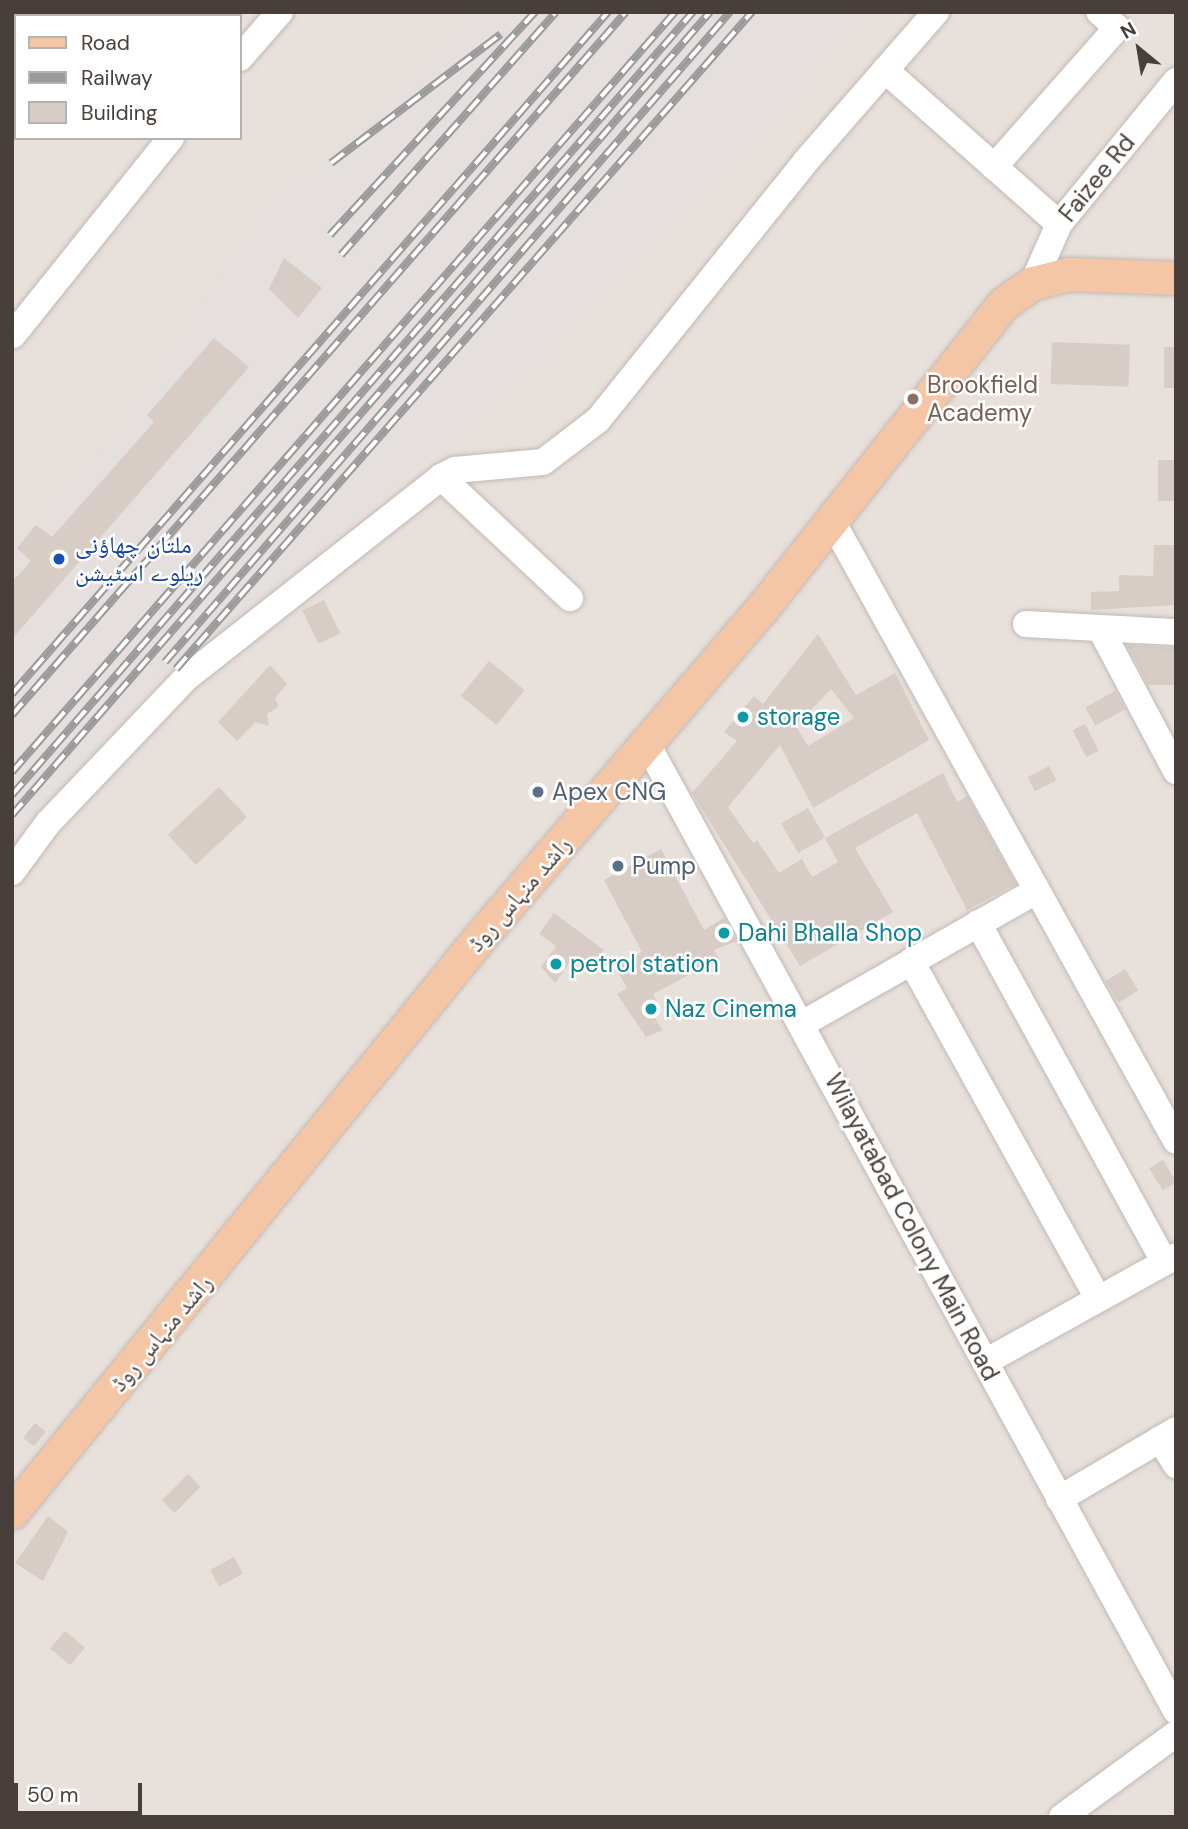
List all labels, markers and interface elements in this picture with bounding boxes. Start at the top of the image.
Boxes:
legend [14,14,242,140]
north arrow [1104,14,1174,84]
text: N [1116,16,1140,45]
text: Road [81,29,130,57]
text: Railway [81,64,153,92]
text: Building [81,99,157,127]
street label: Faizee Rd [1053,129,1141,227]
place label: Brookfield Academy [927,371,1038,427]
marker: Brookfield Academy [905,391,921,407]
place label: ملتان چھاؤنی ریلوے اسٹیشن [75,531,203,587]
marker: ملتان چھاؤنی ریلوے اسٹیشن [49,549,69,569]
place label: storage [757,703,840,731]
marker: storage [735,709,751,725]
place label: Apex CNG [552,778,666,806]
marker: Apex CNG [530,784,546,800]
street label: راشد منہاس روڈ [461,831,577,957]
place label: Pump [632,852,696,880]
marker: Pump [610,858,626,874]
place label: Dahi Bhalla Shop [738,919,922,947]
marker: Dahi Bhalla Shop [716,925,732,941]
place label: petrol station [570,950,719,978]
marker: petrol station [548,956,564,972]
place label: Naz Cinema [665,995,797,1023]
marker: Naz Cinema [643,1001,659,1017]
street label: Wilayatabad Colony Main Road [819,1069,1005,1385]
street label: راشد منہاس روڈ [104,1269,218,1397]
scale bar [18,1770,145,1814]
text: 50 m [27,1781,78,1809]

